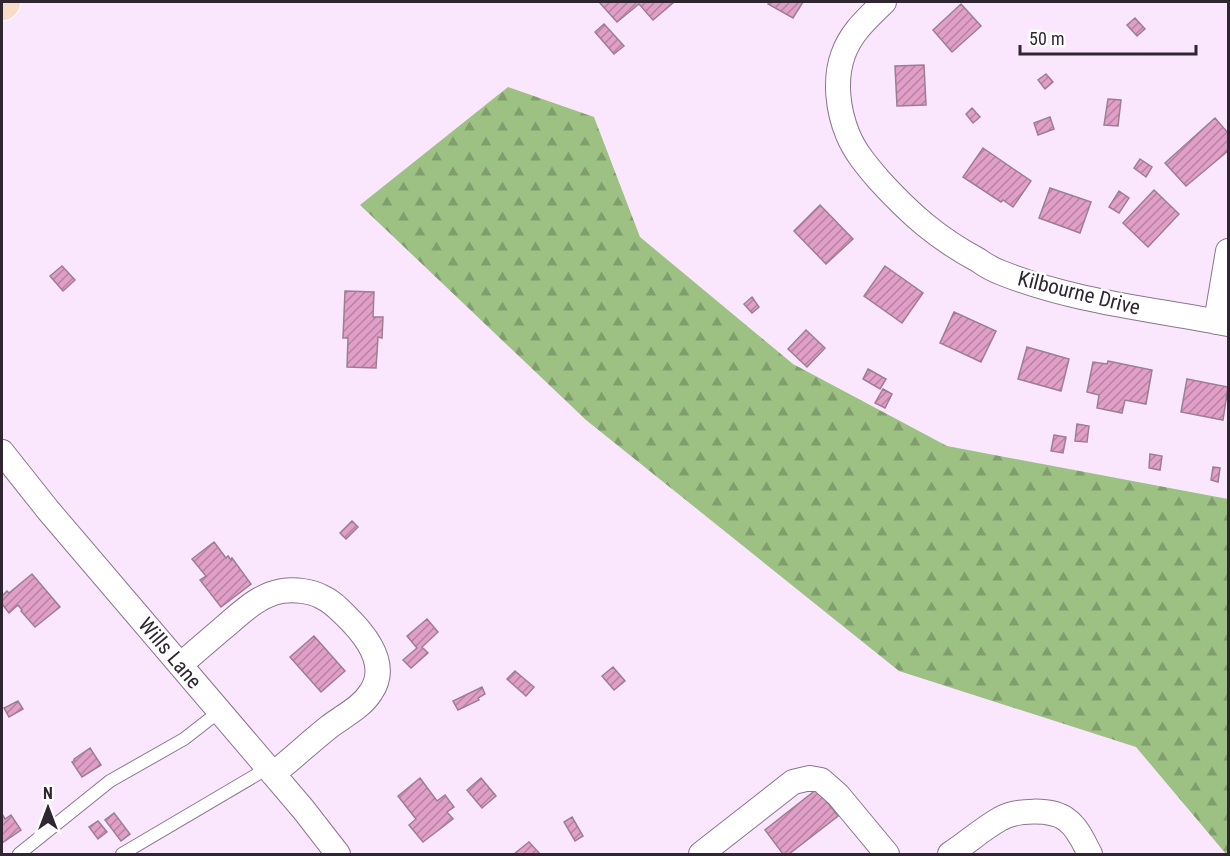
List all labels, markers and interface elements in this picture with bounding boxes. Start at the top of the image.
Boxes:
scale bar [1020,18,1196,56]
text: 50 m [1029,28,1064,49]
street label: Kilbourne Drive [1015,266,1143,320]
street label: Wills Lane [134,613,207,693]
north arrow [18,778,78,838]
text: N [43,784,53,803]

